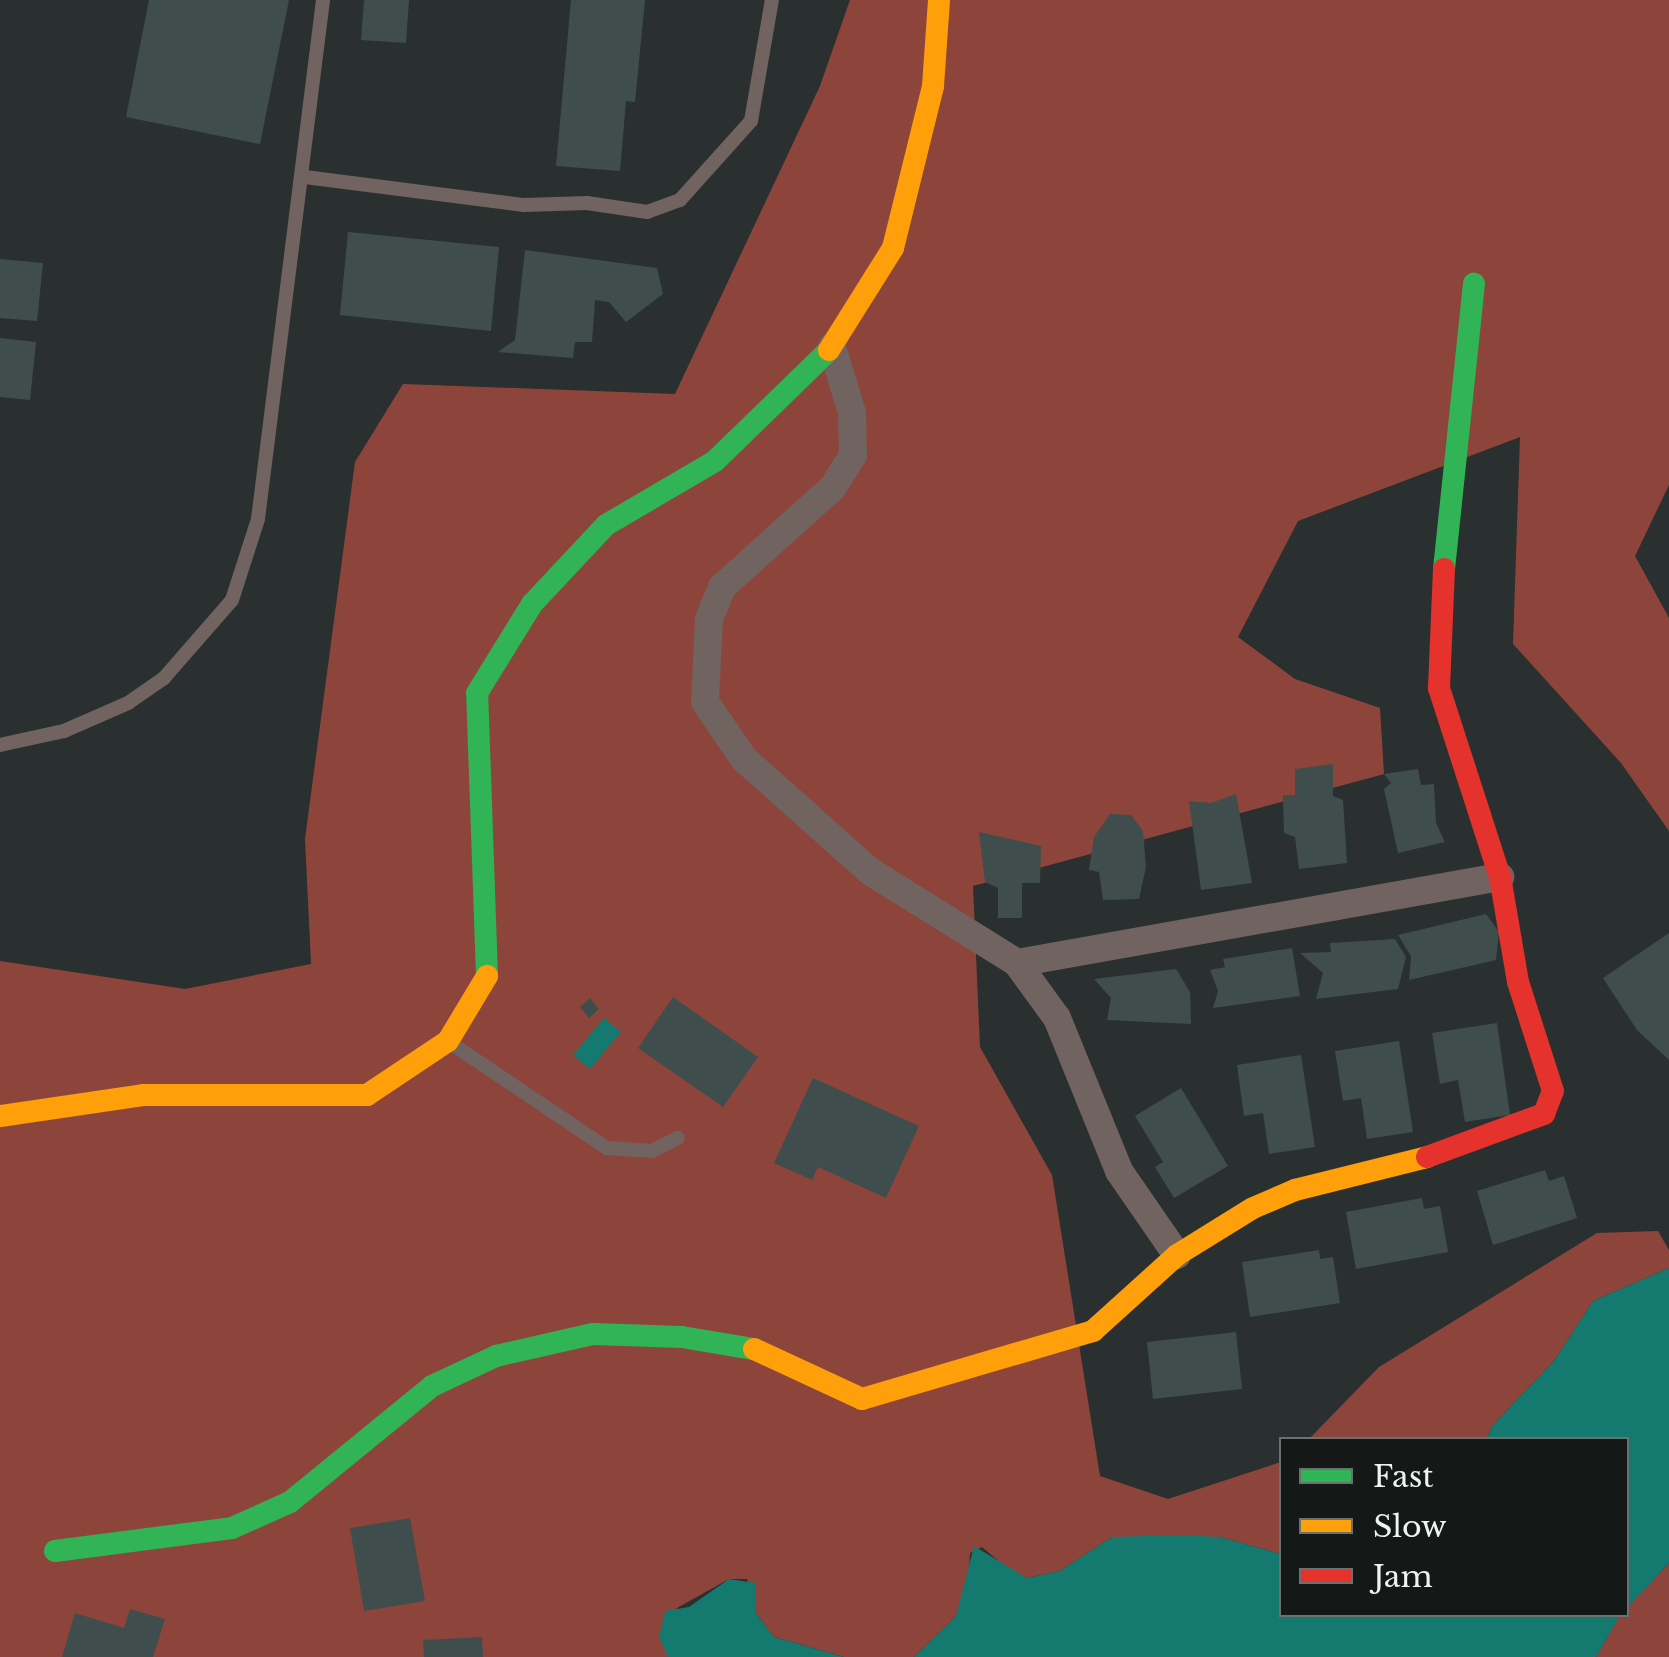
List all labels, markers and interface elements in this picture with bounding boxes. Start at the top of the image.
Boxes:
legend [1279,1437,1629,1617]
text: Fast [1373,1458,1434,1495]
text: Slow [1373,1508,1447,1545]
text: Jam [1373,1558,1433,1595]

